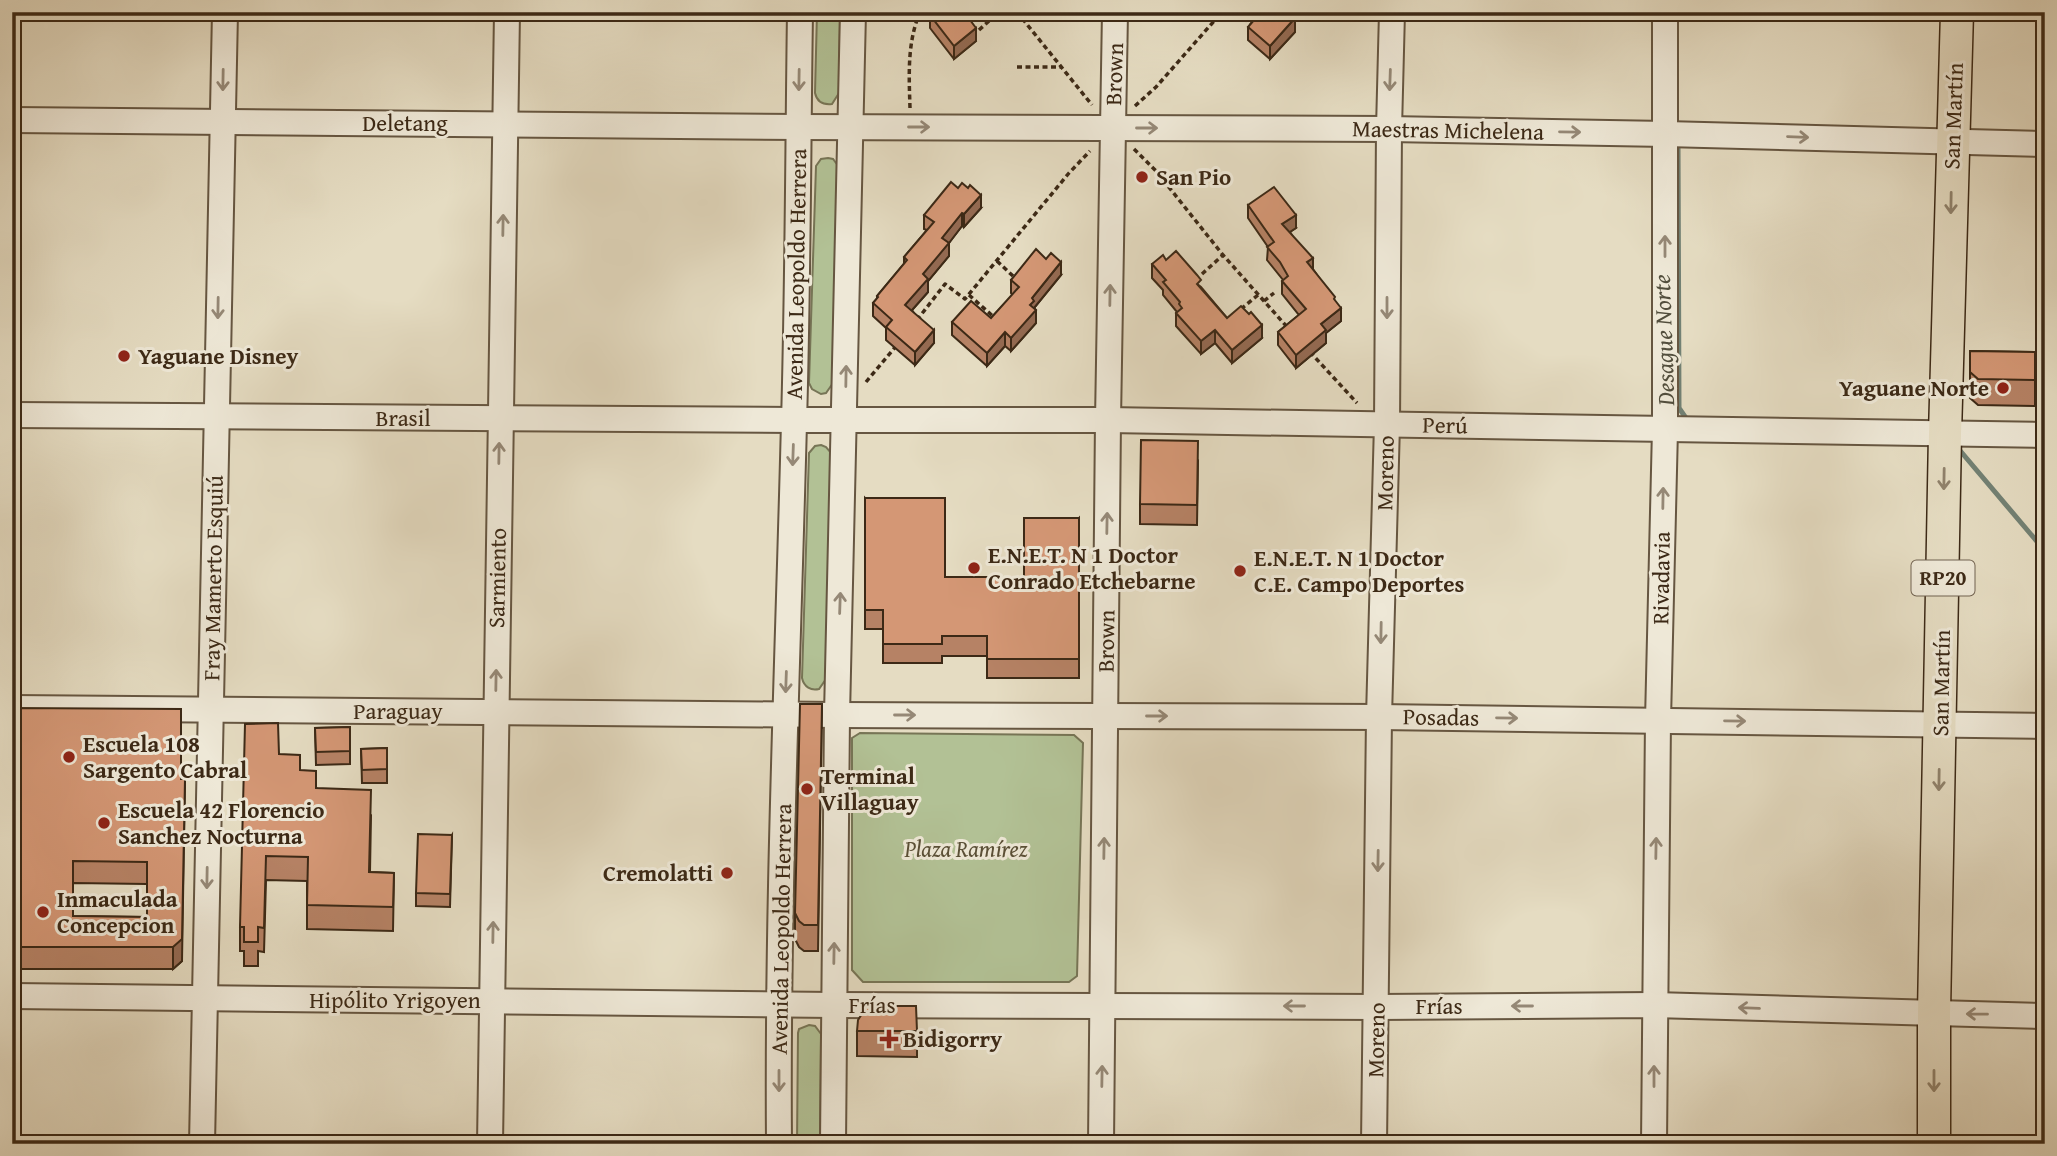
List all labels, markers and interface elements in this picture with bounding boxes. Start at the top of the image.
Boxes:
street label: Brown [1096,42,1131,106]
street label: San Martín [1934,62,1971,170]
one-way arrow [216,69,230,92]
one-way arrow [792,69,806,92]
one-way arrow [1384,69,1397,92]
street label: Deletang [362,106,448,139]
street label: Maestras Michelena [1352,111,1544,148]
one-way arrow [907,120,930,134]
one-way arrow [1135,121,1158,135]
one-way arrow [1558,125,1581,139]
one-way arrow [1786,130,1809,144]
street label: Avenida Leopoldo Herrera [777,148,814,400]
place label: San Pio [1156,160,1231,193]
marker: San Pio [1134,169,1150,185]
one-way arrow [1944,191,1958,214]
one-way arrow [496,214,510,237]
one-way arrow [1658,235,1672,258]
water label: Desague Norte [1644,273,1683,407]
one-way arrow [1103,284,1117,307]
one-way arrow [212,296,225,319]
one-way arrow [1381,296,1394,319]
place label: Yaguane Disney [138,339,299,372]
marker: Yaguane Disney [116,348,132,364]
one-way arrow [839,364,853,387]
place label: Yaguane Norte [1839,371,1989,404]
marker: Yaguane Norte [1995,380,2011,396]
street label: Brasil [375,401,431,434]
street label: Perú [1422,408,1468,441]
street label: Moreno [1367,435,1402,511]
one-way arrow [493,441,506,464]
one-way arrow [787,443,800,466]
one-way arrow [1938,468,1951,491]
street label: Fray Mamerto Esquiú [194,474,231,681]
one-way arrow [1657,487,1670,510]
one-way arrow [1100,511,1114,534]
street label: Sarmiento [479,528,514,628]
street label: Rivadavia [1643,531,1678,625]
place label: E.N.E.T. N 1 Doctor Conrado Etchebarne [988,538,1195,597]
place label: E.N.E.T. N 1 Doctor C.E. Campo Deportes [1254,541,1464,600]
marker: E.N.E.T. N 1 Doctor Conrado Etchebarne [966,560,982,576]
road number: RP20 [1912,560,1974,596]
marker: E.N.E.T. N 1 Doctor C.E. Campo Deportes [1232,563,1248,579]
one-way arrow [833,592,847,615]
street label: Brown [1088,609,1123,673]
one-way arrow [1375,622,1388,645]
street label: San Martín [1923,629,1958,737]
one-way arrow [489,669,503,692]
one-way arrow [779,671,792,694]
street label: Paraguay [353,694,443,727]
street label: Posadas [1403,699,1479,734]
one-way arrow [894,708,917,722]
one-way arrow [1146,709,1169,723]
one-way arrow [1496,711,1519,725]
one-way arrow [1723,715,1746,728]
place label: Escuela 108 Sargento Cabral [83,727,247,786]
marker: Escuela 108 Sargento Cabral [61,749,77,765]
place label: Terminal Villaguay [821,759,919,818]
one-way arrow [1932,769,1946,792]
marker: Terminal Villaguay [799,781,815,797]
place label: Escuela 42 Florencio Sanchez Nocturna [118,793,325,852]
street label: Avenida Leopoldo Herrera [762,803,799,1055]
marker: Escuela 42 Florencio Sanchez Nocturna [96,815,112,831]
park label: Plaza Ramírez [903,832,1028,865]
one-way arrow [1097,837,1111,860]
one-way arrow [1650,837,1663,860]
one-way arrow [1371,849,1385,872]
place label: Cremolatti [603,856,713,889]
marker: Cremolatti [719,865,735,881]
one-way arrow [200,867,214,890]
place label: Inmaculada Concepcion [57,882,178,941]
marker: Inmaculada Concepcion [35,904,51,920]
one-way arrow [486,921,500,944]
one-way arrow [828,942,841,965]
street label: Hipólito Yrigoyen [309,983,481,1016]
street label: Frías [848,988,896,1021]
street label: Frías [1415,989,1463,1022]
one-way arrow [1510,999,1533,1013]
one-way arrow [1283,1000,1306,1013]
one-way arrow [1738,1001,1761,1015]
street label: Moreno [1358,1002,1393,1078]
one-way arrow [1965,1007,1988,1021]
place label: Bidigorry [903,1022,1002,1055]
marker: Bidigorry [881,1031,897,1047]
one-way arrow [1095,1064,1108,1087]
one-way arrow [1647,1064,1661,1087]
one-way arrow [772,1069,785,1092]
one-way arrow [1927,1069,1941,1092]

